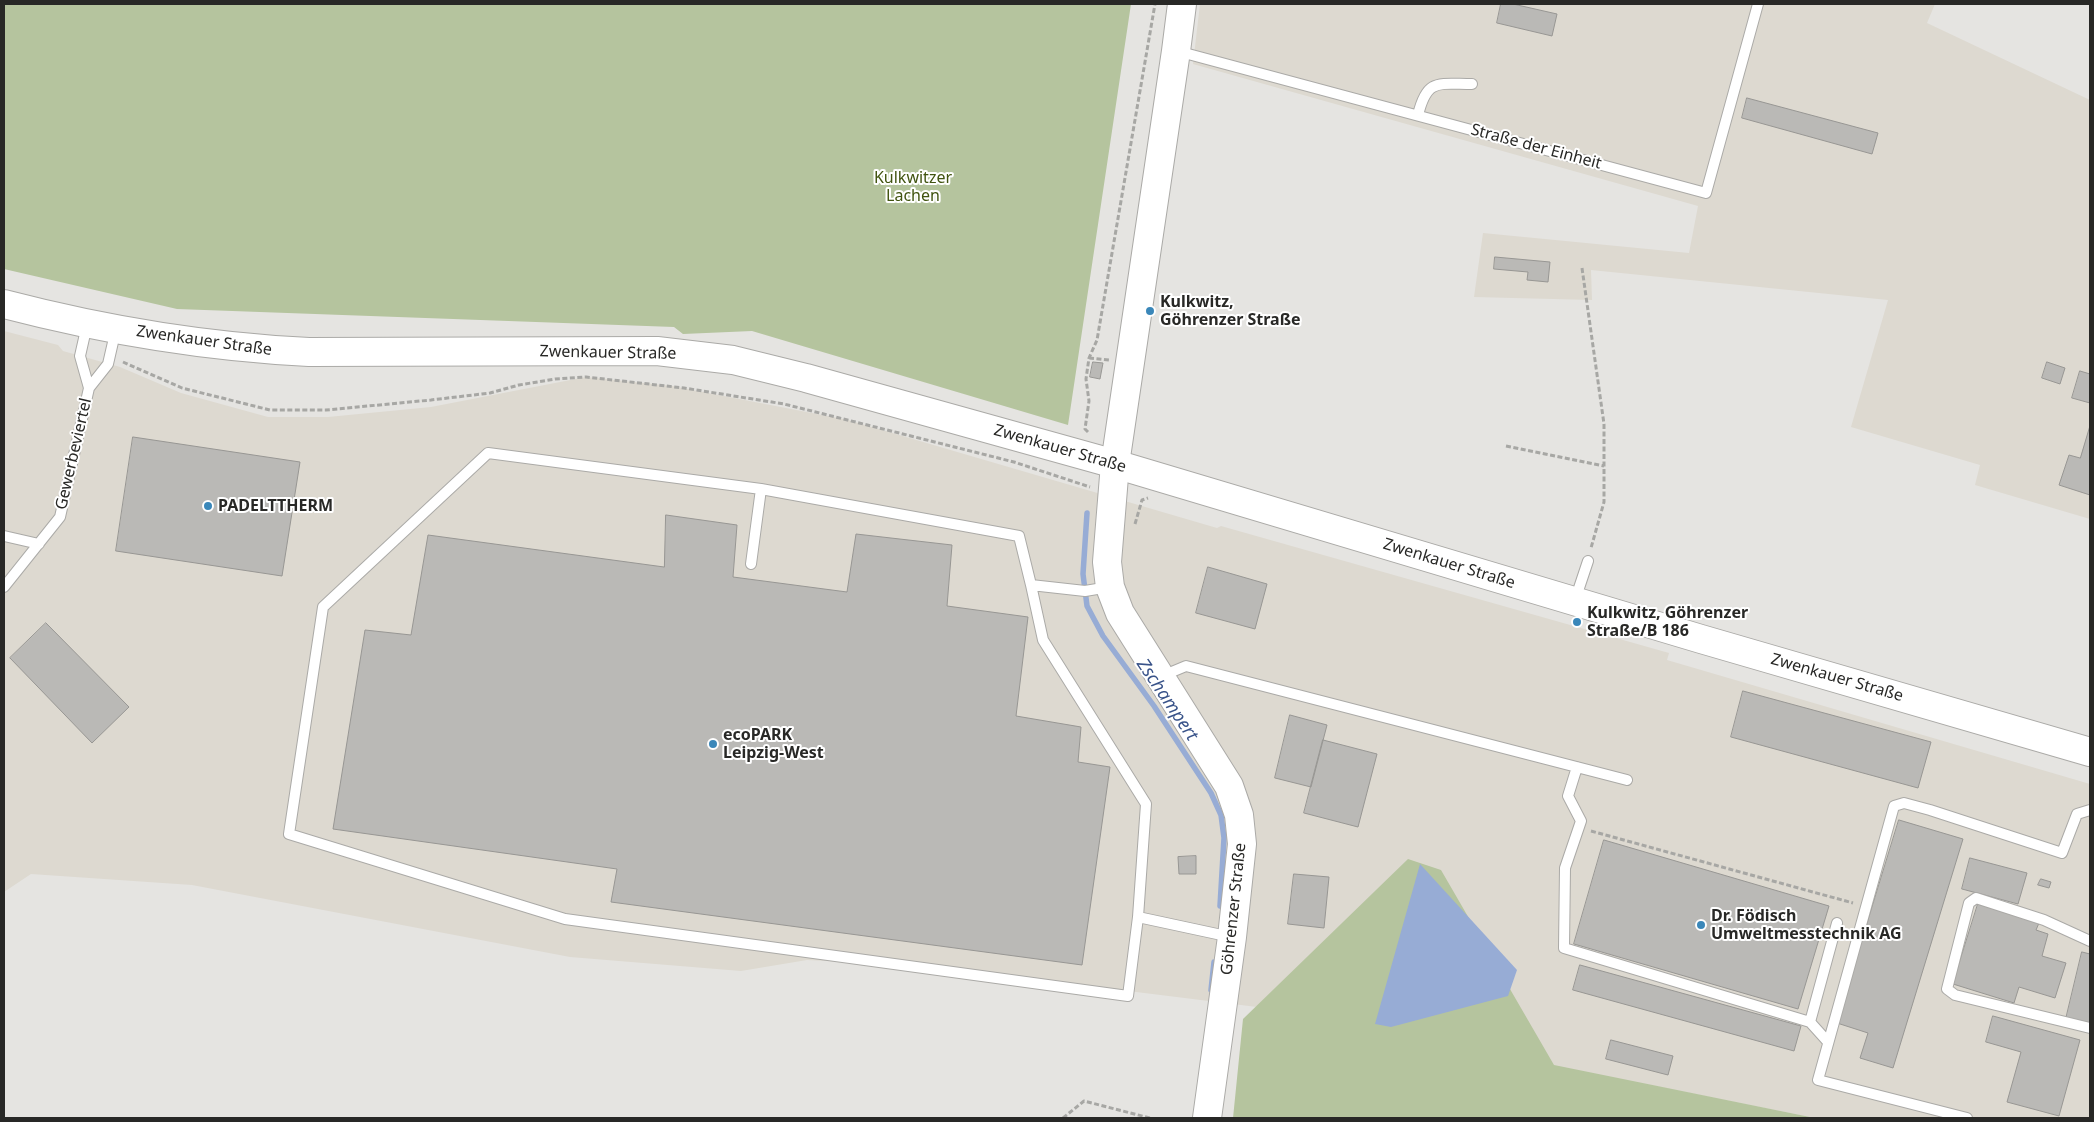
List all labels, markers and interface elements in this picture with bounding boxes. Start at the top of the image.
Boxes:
street label: Straße der Einheit [1469,120,1603,174]
park label: Kulkwitzer Lachen [874,168,952,206]
place label: Kulkwitz, Göhrenzer Straße [1160,292,1301,330]
marker: Kulkwitz, Göhrenzer Straße [1144,305,1156,317]
street label: Zwenkauer Straße [135,322,273,360]
street label: Zwenkauer Straße [539,342,677,364]
street label: Gewerbeviertel [52,396,96,512]
street label: Zwenkauer Straße [992,421,1128,477]
place label: PADELTTHERM [218,496,333,516]
marker: PADELTTHERM [202,500,214,512]
street label: Zwenkauer Straße [1381,535,1517,593]
place label: Kulkwitz, Göhrenzer Straße/B 186 [1587,603,1748,641]
marker: Kulkwitz, Göhrenzer Straße/B 186 [1571,616,1583,628]
street label: Zwenkauer Straße [1769,650,1905,706]
water label: Zschampert [1132,655,1202,745]
place label: ecoPARK Leipzig-West [723,725,824,763]
marker: ecoPARK Leipzig-West [707,738,719,750]
street label: Göhrenzer Straße [1218,842,1250,976]
place label: Dr. Födisch Umweltmesstechnik AG [1711,906,1902,944]
marker: Dr. Födisch Umweltmesstechnik AG [1695,919,1707,931]

